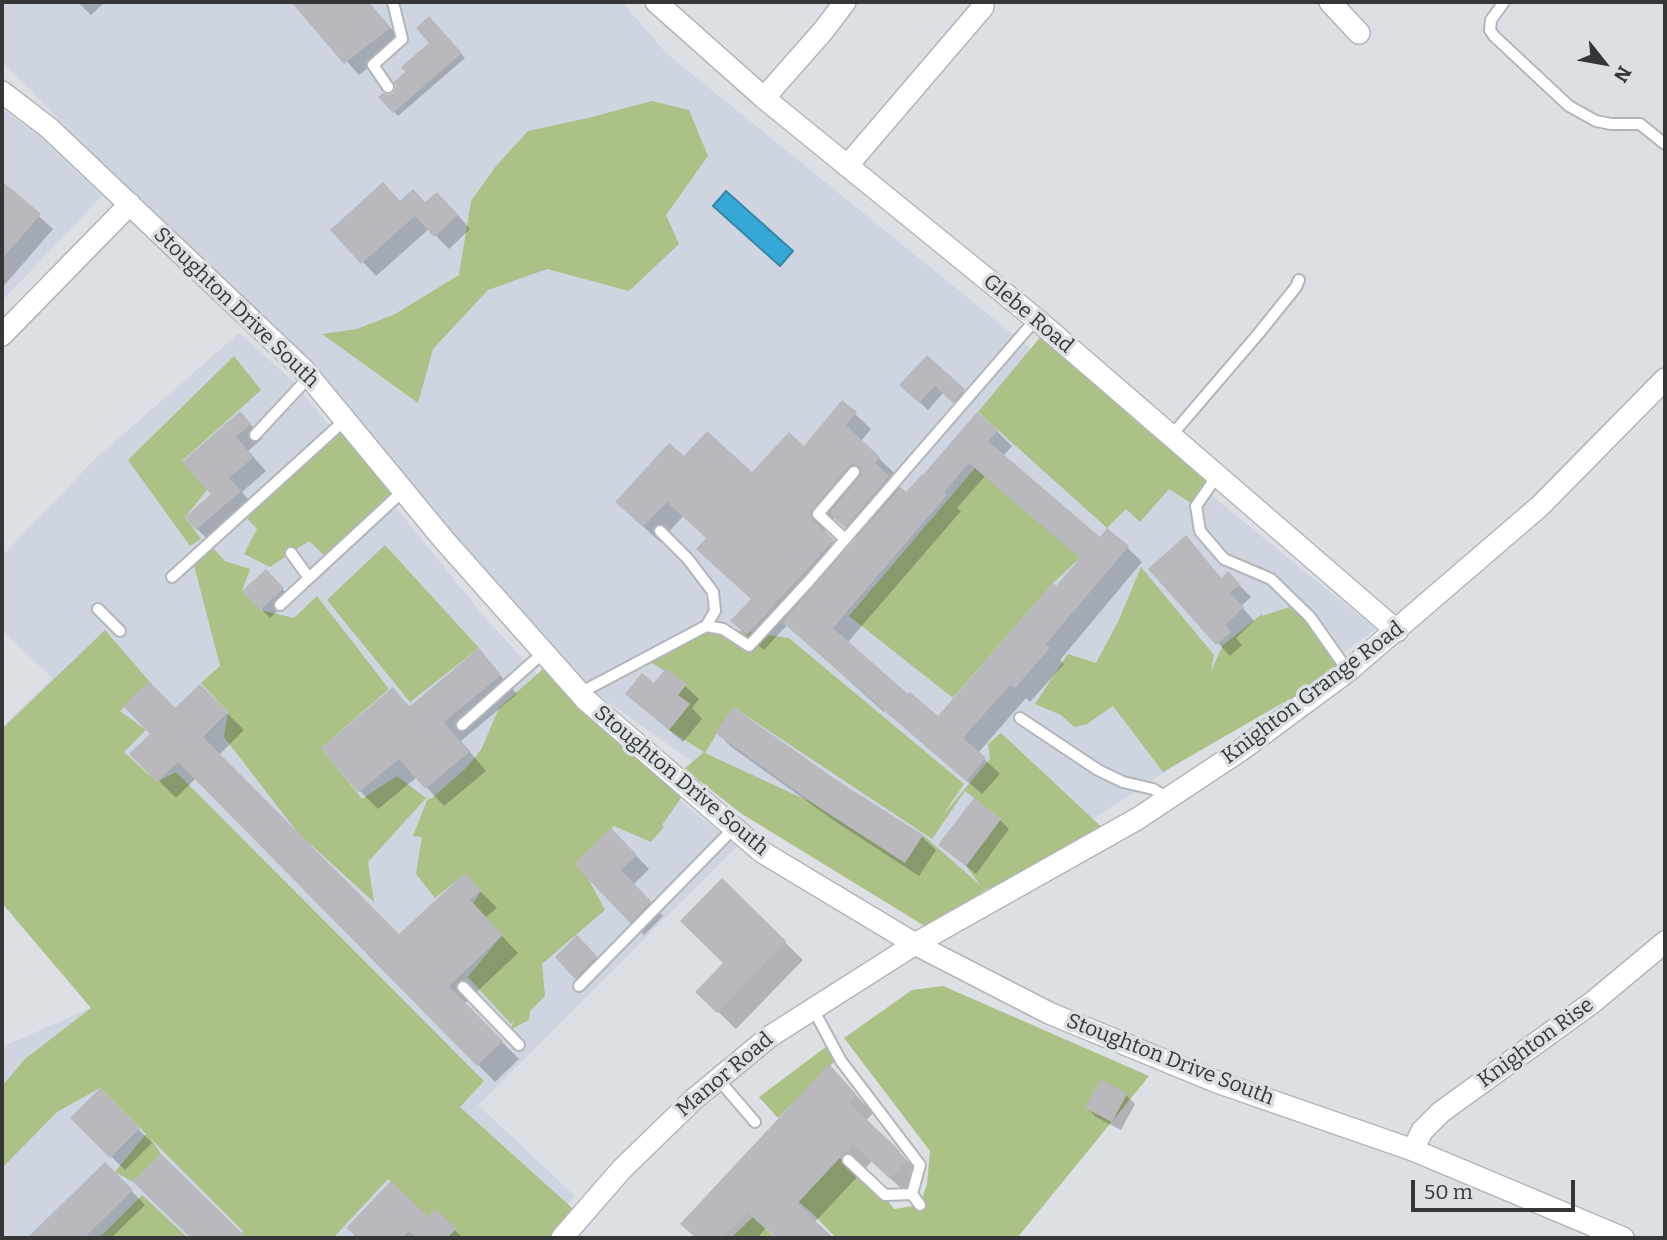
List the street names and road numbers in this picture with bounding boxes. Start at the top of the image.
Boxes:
street label: Stoughton Drive South [148,223,324,393]
street label: Glebe Road [978,269,1078,359]
street label: Knighton Grange Road [1217,616,1409,770]
street label: Stoughton Drive South [589,701,773,861]
street label: Knighton Rise [1473,993,1599,1093]
street label: Stoughton Drive South [1063,1009,1277,1111]
street label: Manor Road [672,1027,778,1123]

